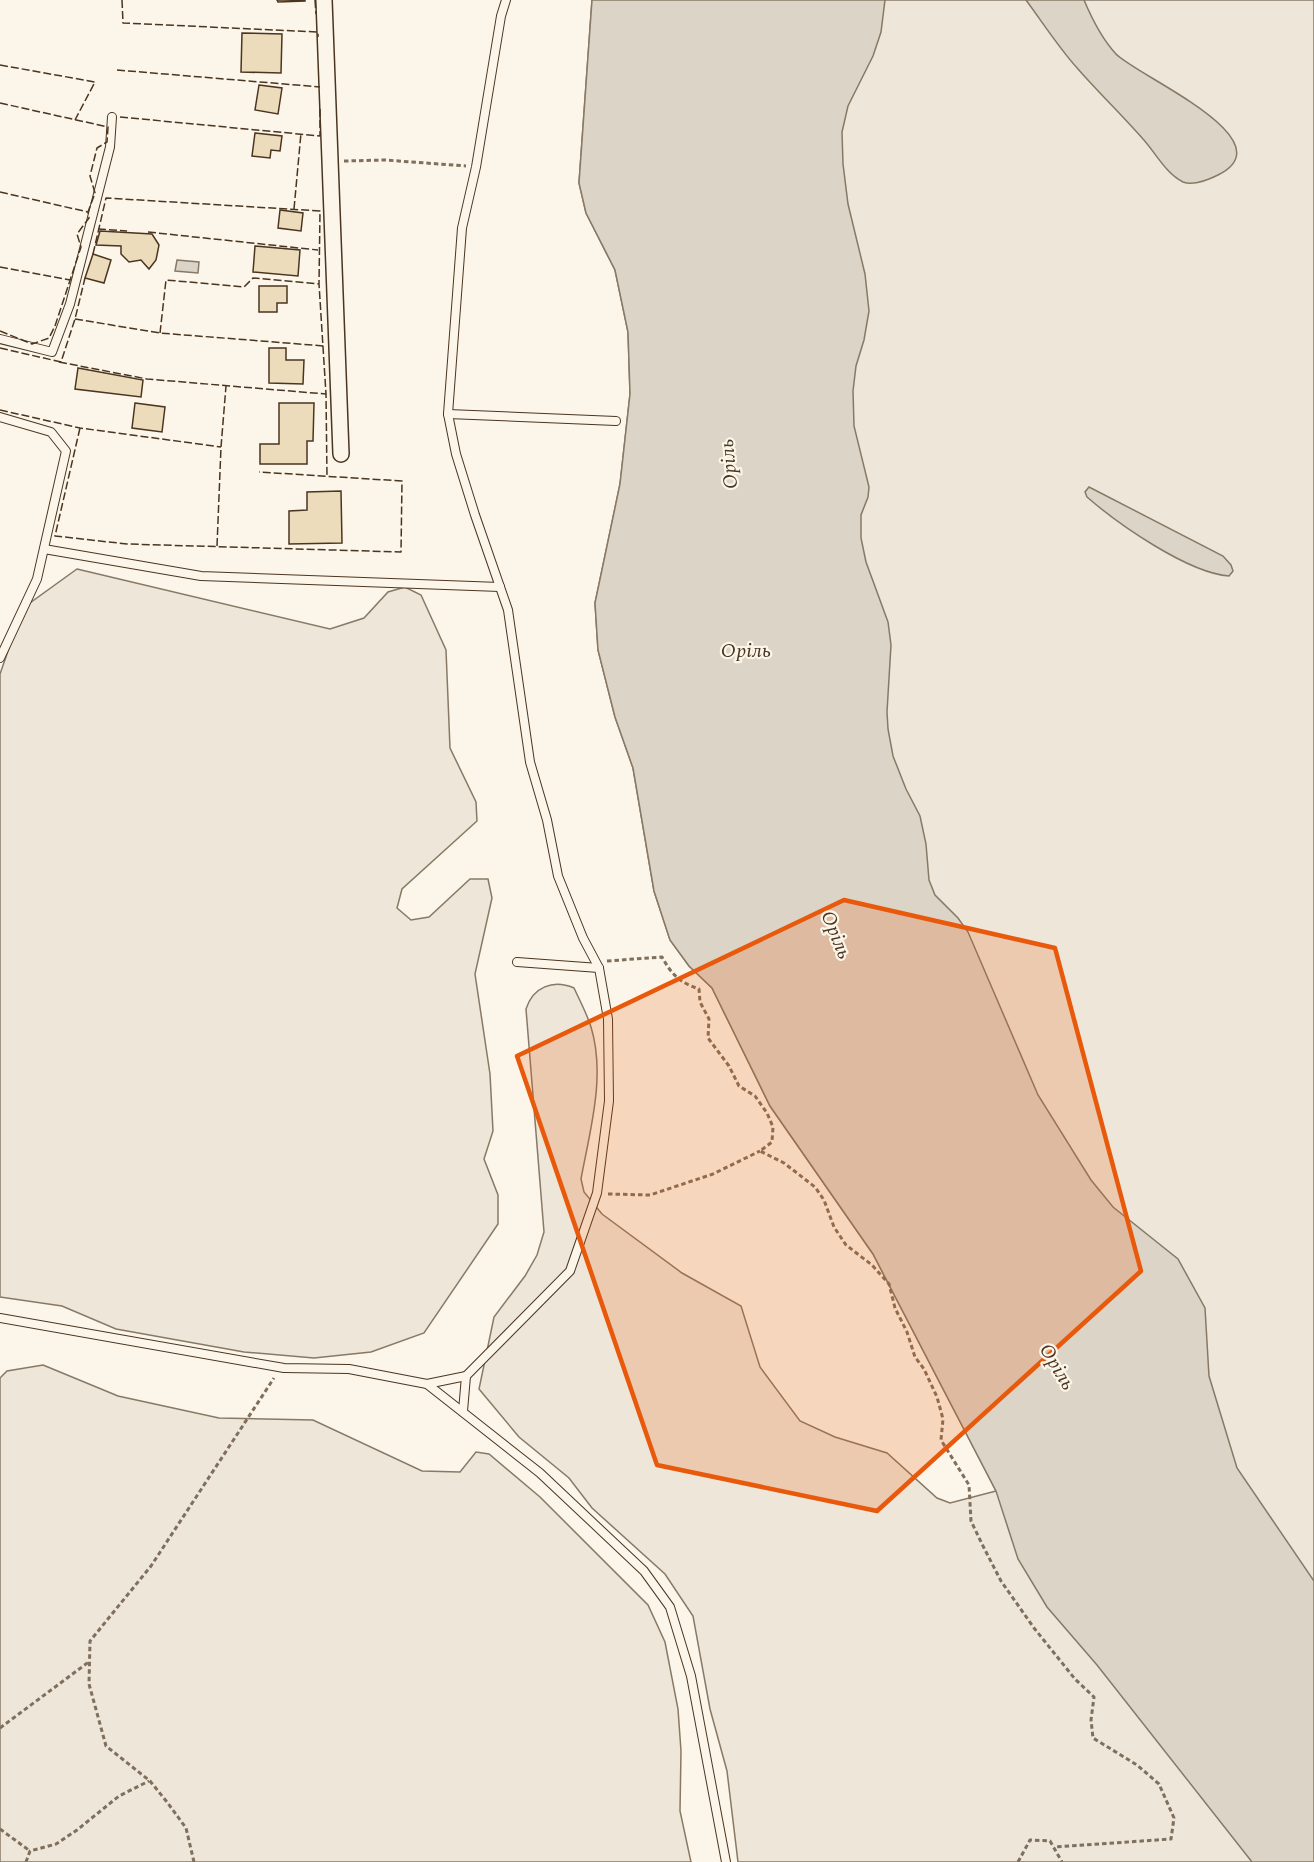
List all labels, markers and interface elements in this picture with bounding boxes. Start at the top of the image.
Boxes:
water label: Оріль [712,438,746,490]
water label: Орiль [721,636,771,666]
water label: Оріль [813,906,859,964]
water label: Оріль [1031,1338,1083,1396]

